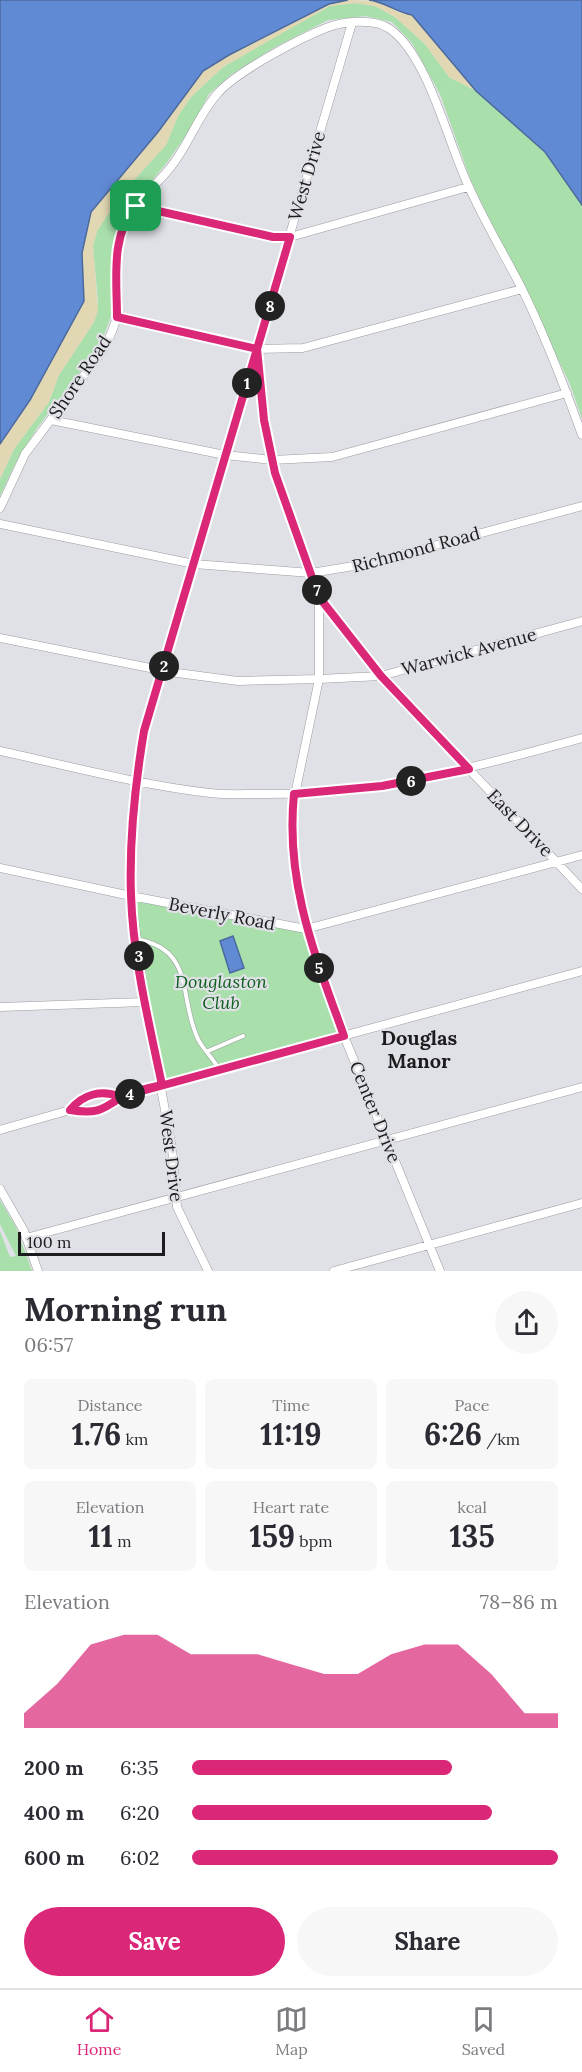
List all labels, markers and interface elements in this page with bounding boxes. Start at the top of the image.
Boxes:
street label: West Drive [283,128,330,223]
pin [110,180,161,231]
icon: arrive [119,189,152,222]
pin: 8 [255,291,285,321]
text: 8 [265,296,275,316]
street label: Shore Road [43,331,116,423]
pin: 1 [232,368,262,398]
text: 1 [244,373,250,393]
street label: Richmond Road [349,521,483,578]
pin: 7 [302,575,332,605]
text: 7 [313,580,321,600]
street label: Warwick Avenue [399,622,539,681]
pin: 2 [149,651,179,681]
text: 2 [160,656,168,676]
pin: 6 [396,766,426,796]
text: 6 [406,771,416,791]
street label: East Drive [482,784,559,862]
street label: Beverly Road [167,892,278,935]
pin: 3 [124,941,154,971]
text: 3 [135,946,143,966]
pin: 5 [304,953,334,983]
text: 5 [315,958,323,978]
park label: Douglaston Club [175,970,267,1014]
district label: Douglas Manor [381,1025,457,1073]
street label: Center Drive [345,1058,406,1166]
pin: 4 [115,1079,145,1109]
text: 4 [126,1084,134,1104]
street label: West Drive [154,1109,189,1203]
scale bar [18,1229,165,1256]
text: 100 m [27,1232,71,1252]
text: Morning run [24,1288,227,1330]
button: share [495,1291,558,1354]
text: 06:57 [24,1332,73,1357]
text: Distance [77,1395,143,1415]
text: Time [272,1395,310,1415]
text: Pace [455,1395,489,1415]
text: 1.76 [72,1415,121,1453]
text: 11:19 [260,1415,322,1453]
text: 6:26 [424,1415,482,1453]
text: km [121,1429,148,1449]
text: /km [482,1429,520,1449]
text: Elevation [76,1497,144,1517]
text: Heart rate [253,1497,329,1517]
text: kcal [457,1497,487,1517]
text: 11 [89,1517,113,1555]
text: 159 [249,1517,295,1555]
text: 135 [449,1517,495,1555]
text: m [113,1531,131,1551]
text: bpm [295,1531,333,1551]
text: Elevation [24,1589,110,1614]
text: 78–86 m [480,1589,558,1614]
text: 200 m [24,1755,84,1780]
text: 6:35 [120,1755,159,1780]
text: 400 m [24,1800,84,1825]
text: 6:20 [120,1800,160,1825]
text: 600 m [24,1845,85,1870]
text: 6:02 [120,1845,160,1870]
button: Save [24,1907,285,1976]
button: Share [297,1907,558,1976]
tab: Home [77,2003,121,2059]
tab: Map [275,2003,308,2059]
tab: Saved [462,2003,505,2059]

